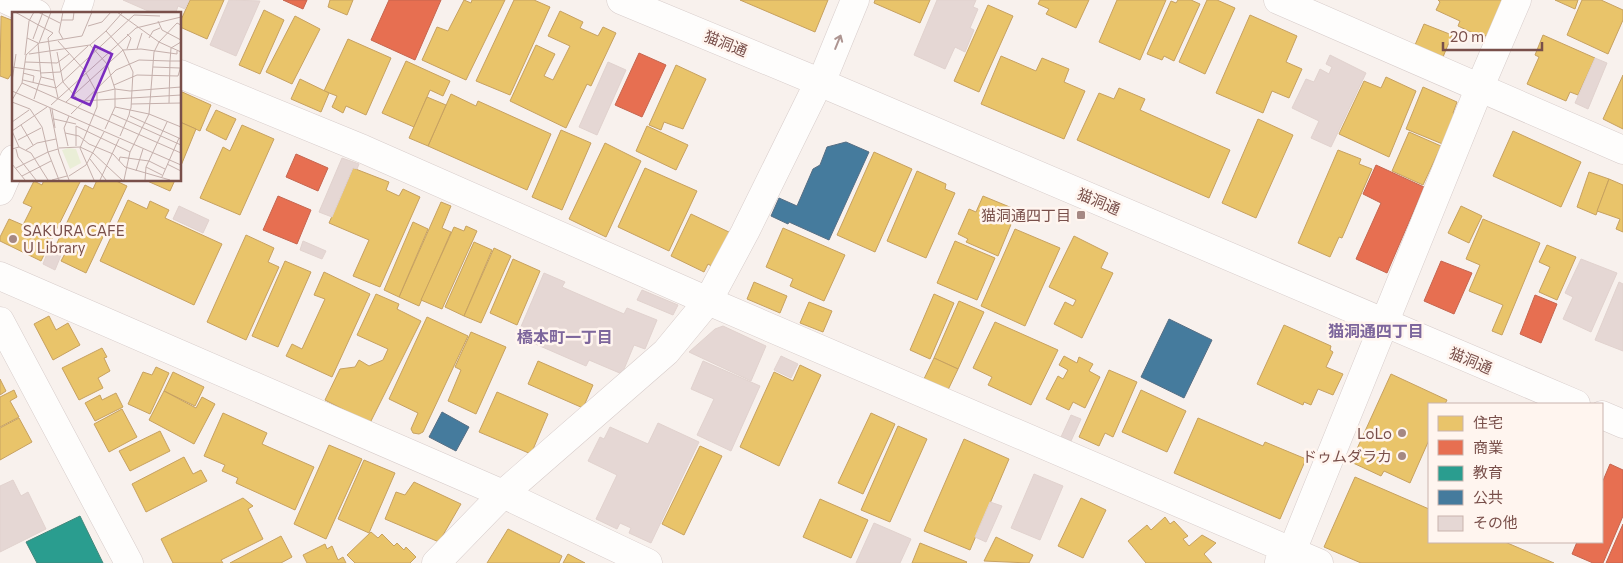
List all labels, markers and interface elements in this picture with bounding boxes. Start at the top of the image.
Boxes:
inset map [12,12,181,181]
scale bar [1443,20,1542,52]
street label: 猫洞通 [702,26,750,60]
text: 20 m [1450,27,1484,45]
one-way arrow [834,34,843,50]
street label: 猫洞通 [1075,184,1123,218]
place label: 猫洞通四丁目 [981,206,1071,224]
marker: 猫洞通四丁目 [1075,209,1087,221]
place label: SAKURA CAFE U Library [23,221,125,256]
marker: SAKURA CAFE U Library [7,233,19,245]
district label: 猫洞通四丁目 [1328,321,1424,340]
district label: 橋本町一丁目 [517,327,613,346]
street label: 猫洞通 [1447,343,1495,377]
legend [1428,403,1603,543]
text: 住宅 [1473,413,1503,431]
place label: LoLo [1357,424,1392,442]
marker: LoLo [1396,427,1408,439]
text: 商業 [1473,438,1503,456]
place label: ドゥムダラカ [1302,447,1392,465]
marker: ドゥムダラカ [1396,450,1408,462]
text: 教育 [1473,463,1503,481]
text: 公共 [1473,488,1503,506]
text: その他 [1473,513,1518,531]

